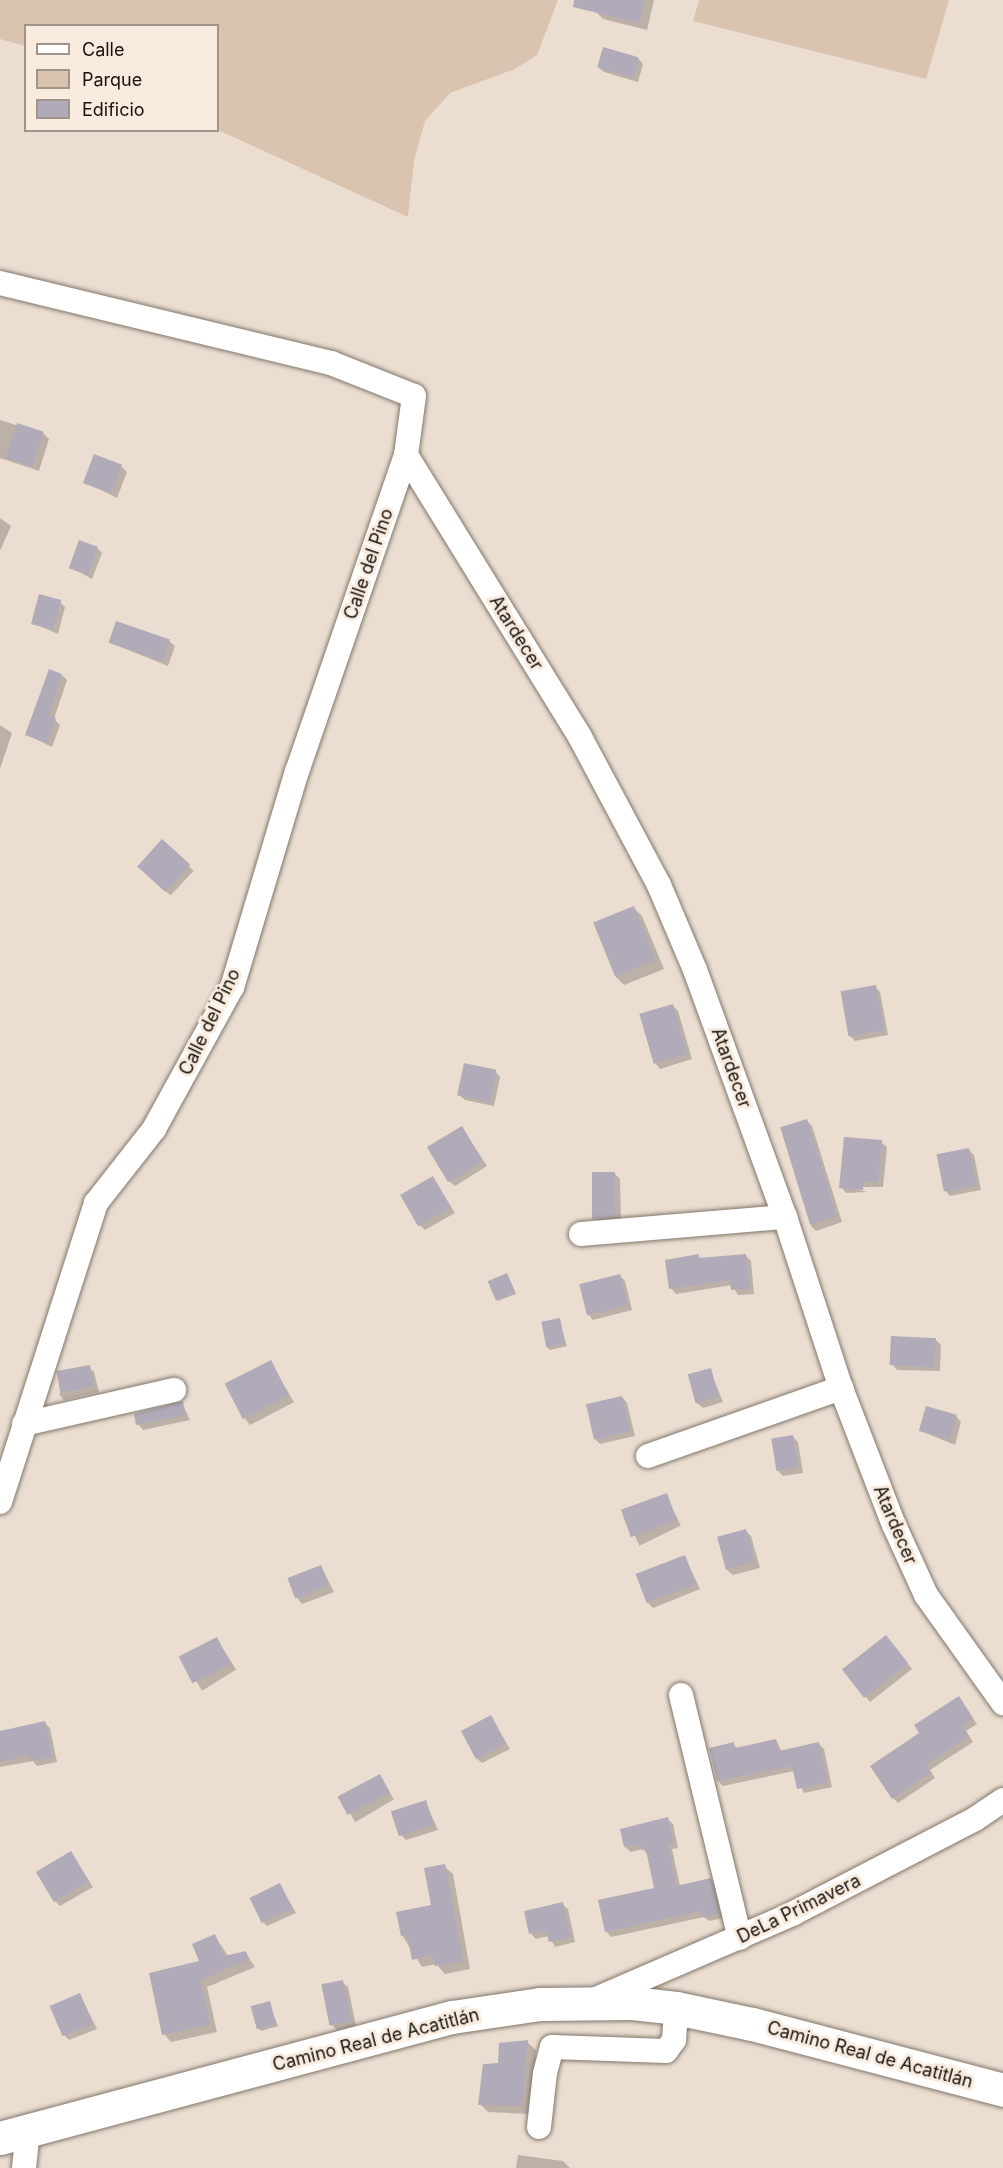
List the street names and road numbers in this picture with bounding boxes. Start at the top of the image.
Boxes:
street label: Calle del Pino [340,506,398,622]
street label: Atardecer [485,592,547,674]
street label: Calle del Pino [175,965,245,1079]
street label: Atardecer [707,1025,755,1111]
street label: Atardecer [869,1482,921,1568]
street label: DeLa Primavera [734,1870,864,1948]
street label: Camino Real de Acatitlán [270,2004,482,2076]
street label: Camino Real de Acatitlán [765,2017,975,2093]

